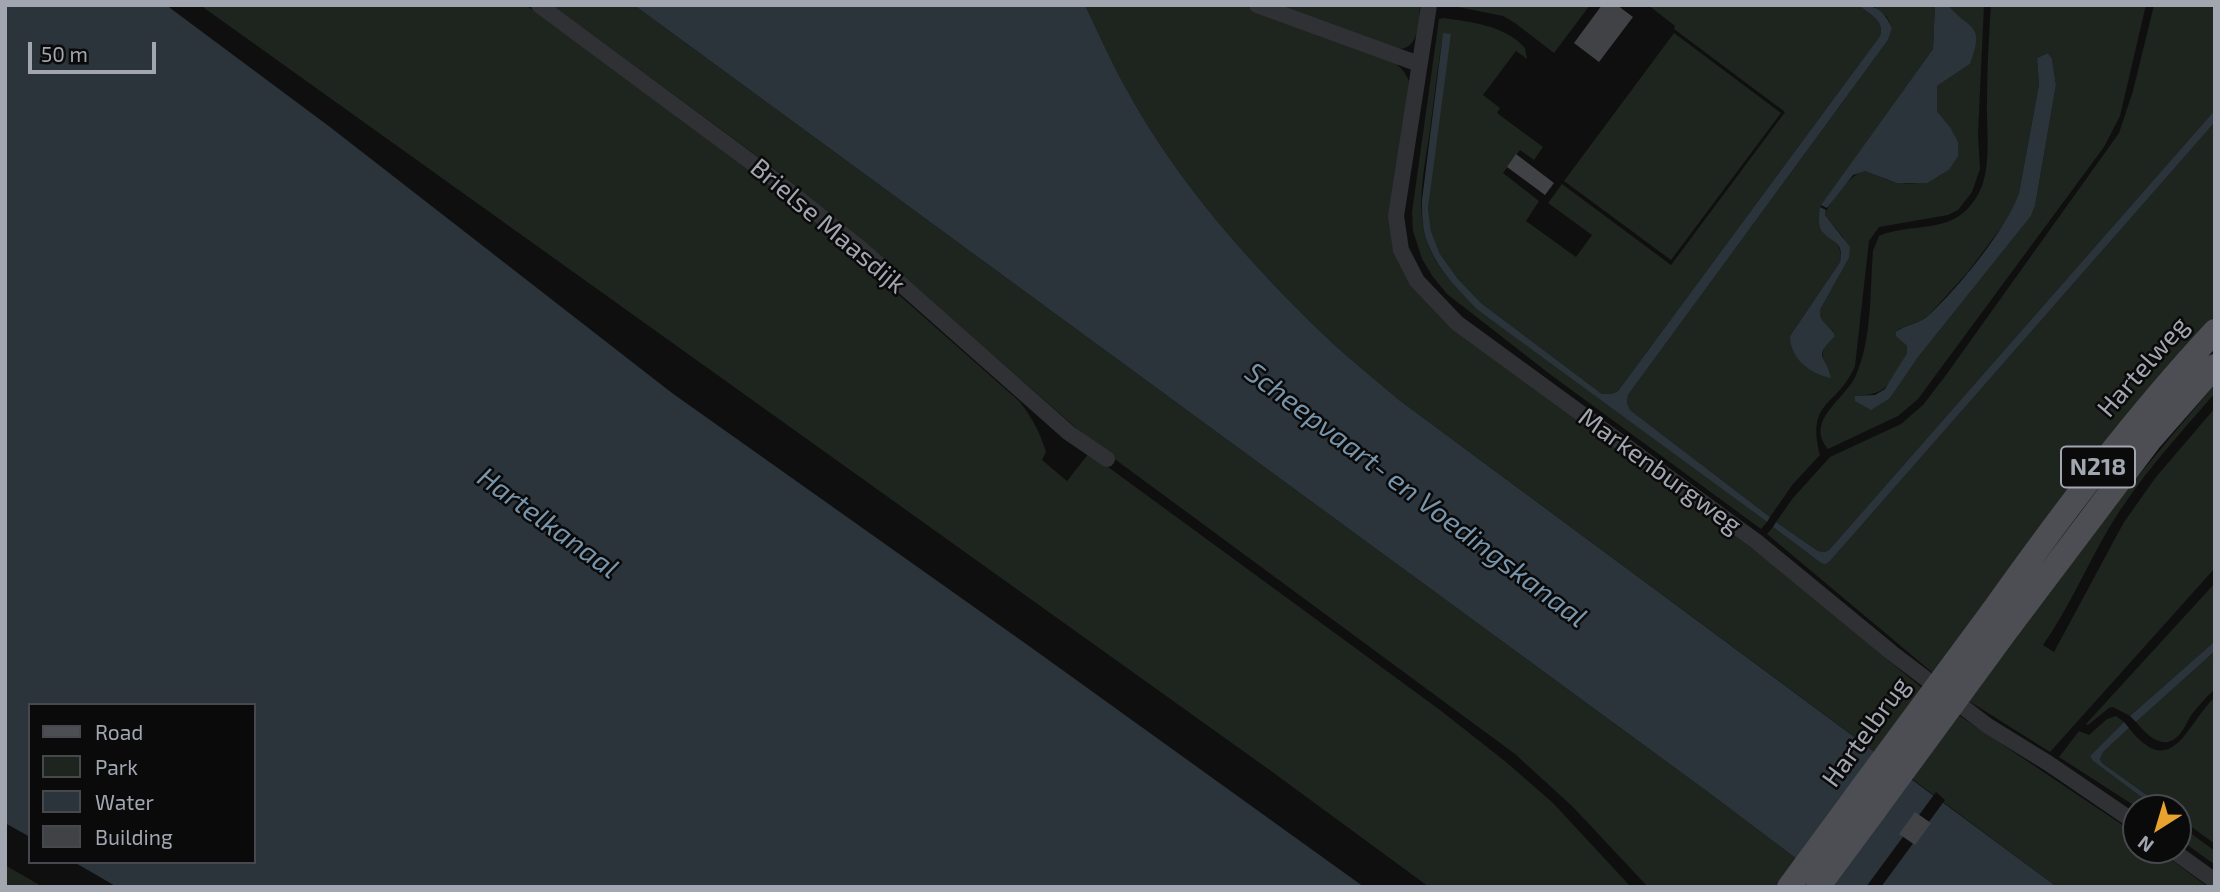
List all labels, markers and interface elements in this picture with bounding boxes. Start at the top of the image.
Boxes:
scale bar [32,28,159,72]
text: 50 m [41,41,88,66]
street label: Brielse Maasdijk [744,152,912,300]
street label: Hartelweg [2091,310,2195,424]
water label: Scheepvaart- en Voedingskanaal [1238,355,1594,635]
street label: Markenburgweg [1572,401,1748,541]
road number: N218 [2061,446,2135,488]
water label: Hartelkanaal [471,460,625,586]
street label: Hartelbrug [1816,671,1916,793]
legend [28,703,256,864]
text: Road [95,719,143,744]
text: Park [95,754,138,779]
text: Water [95,789,154,814]
north arrow [2122,794,2192,864]
text: Building [95,824,173,849]
text: N [2133,831,2158,858]

